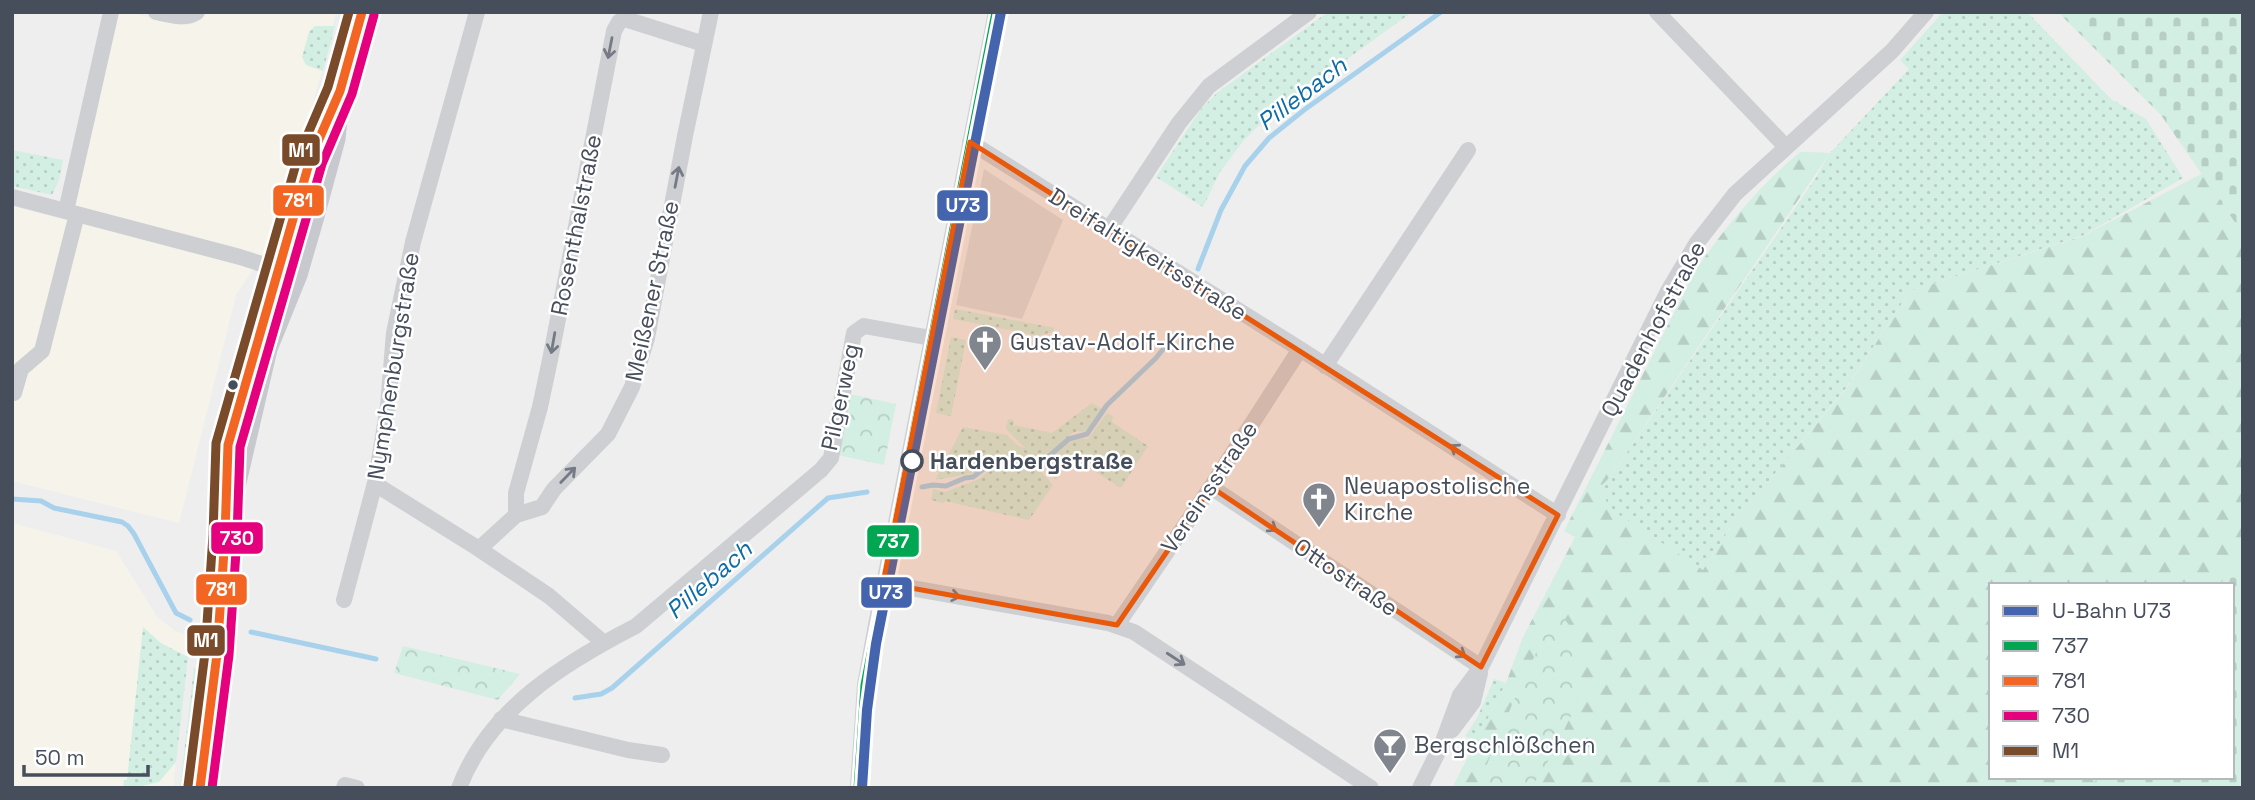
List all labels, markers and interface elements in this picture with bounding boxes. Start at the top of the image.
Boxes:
one-way arrow [603,36,617,59]
water label: Pillebach [1251,49,1354,137]
street label: Rosenthalstraße [544,132,608,318]
line badge: M1 [281,133,321,167]
text: M1 [288,138,314,163]
one-way arrow [671,166,684,189]
street label: Dreifaltigkeitsstraße [1043,181,1253,327]
line badge: 781 [272,184,325,217]
text: 781 [283,188,313,213]
line badge: U73 [936,189,989,222]
text: U73 [946,193,980,218]
street label: Meißener Straße [618,198,686,384]
street label: Quadenhofstraße [1594,236,1712,422]
street label: Nymphenburgstraße [360,250,426,482]
church icon: Gustav-Adolf-Kirche [966,323,1004,372]
place label: Gustav-Adolf-Kirche [1010,327,1235,357]
one-way arrow [546,331,559,354]
street label: Pilgerweg [814,341,866,453]
unlabelled marker [226,378,240,392]
street label: Vereinsstraße [1154,415,1264,559]
one-way arrow [1450,444,1469,459]
place label: Hardenbergstraße [930,446,1133,476]
marker: Hardenbergstraße [901,450,923,472]
one-way arrow [559,467,576,484]
place label: Neuapostolische Kirche [1344,471,1530,527]
church icon: Neuapostolische Kirche [1300,480,1338,529]
one-way arrow [1258,517,1277,532]
line badge: 730 [210,521,264,555]
line badge: 737 [866,524,920,558]
text: 730 [220,526,254,551]
text: 737 [877,529,910,554]
street label: Ottostraße [1288,531,1404,623]
water label: Pillebach [659,533,759,626]
line badge: 781 [195,573,248,606]
line badge: U73 [860,576,913,609]
text: 781 [206,577,236,602]
text: U73 [869,580,903,605]
legend [1989,583,2234,779]
one-way arrow [938,589,961,602]
text: U-Bahn U73 [2052,597,2171,624]
line badge: M1 [186,624,226,657]
text: M1 [193,628,219,653]
text: 737 [2052,632,2089,659]
one-way arrow [1447,644,1466,658]
one-way arrow [1166,651,1185,666]
text: 781 [2052,667,2086,694]
text: 730 [2052,702,2090,729]
bar icon: Bergschlößchen [1371,726,1409,775]
place label: Bergschlößchen [1414,730,1596,760]
scale bar [24,734,149,778]
text: M1 [2052,737,2079,764]
text: 50 m [35,744,85,771]

